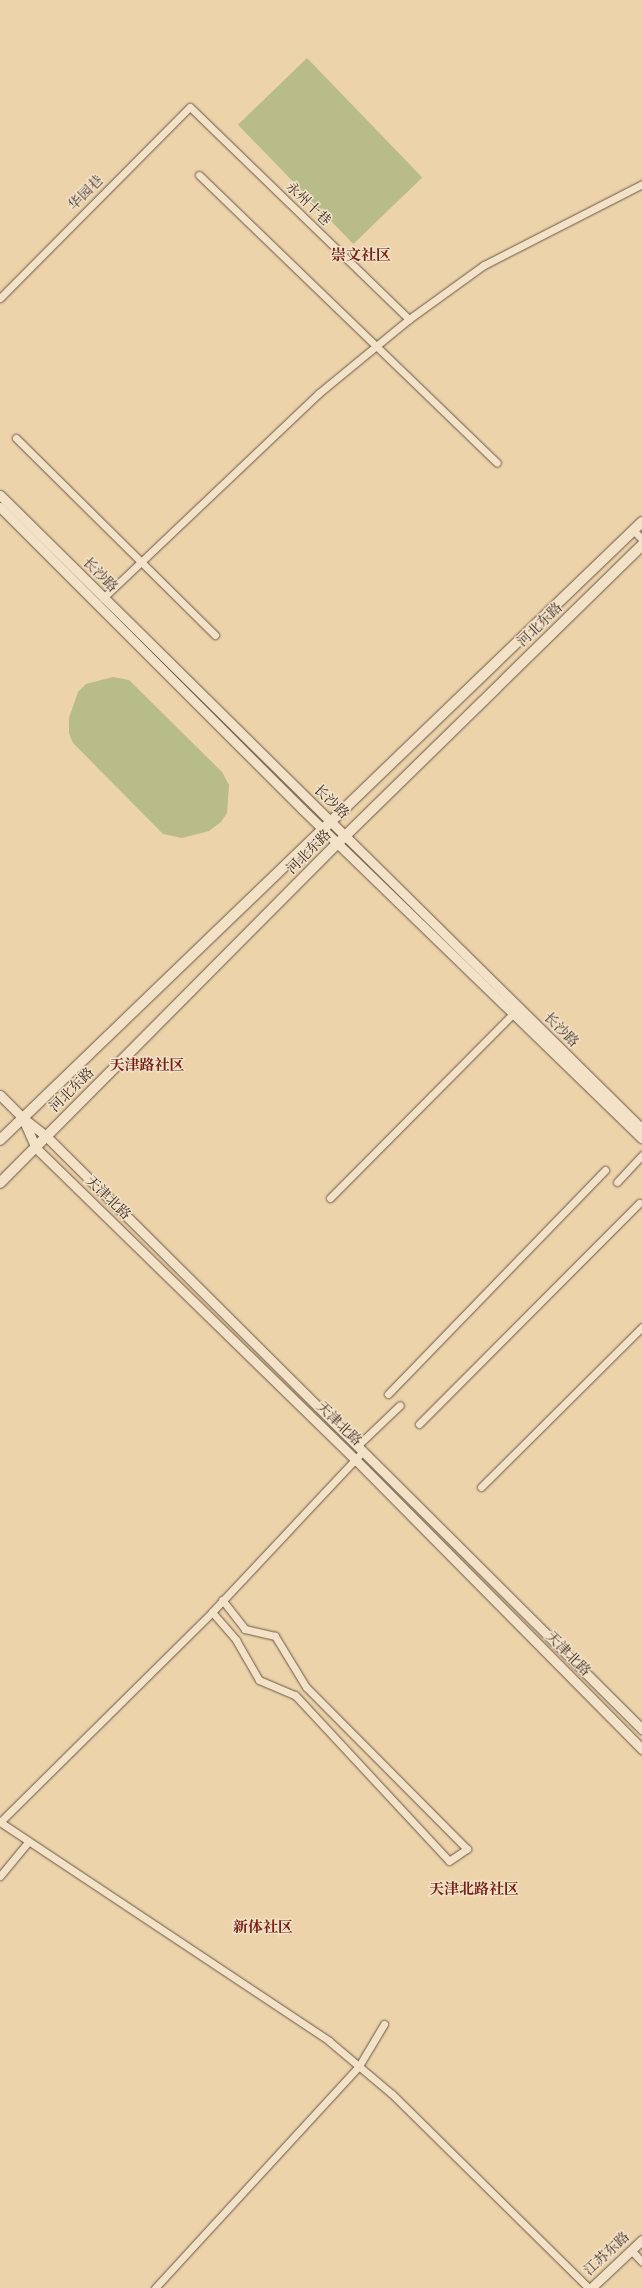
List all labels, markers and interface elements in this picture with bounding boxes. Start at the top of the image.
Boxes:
street label: 华园巷 [65,172,107,214]
street label: 永州十巷 [282,179,334,229]
district label: 崇文社区 [331,247,391,265]
street label: 长沙路 [79,554,121,596]
street label: 河北东路 [514,600,566,650]
street label: 长沙路 [310,782,352,822]
street label: 河北东路 [283,826,335,878]
street label: 长沙路 [540,1009,582,1051]
district label: 天津路社区 [110,1057,184,1075]
street label: 河北东路 [46,1064,98,1116]
street label: 天津北路 [82,1173,134,1223]
street label: 天津北路 [313,1399,365,1449]
street label: 天津北路 [542,1628,594,1680]
district label: 天津北路社区 [429,1881,519,1899]
district label: 新体社区 [233,1919,293,1937]
street label: 江苏东路 [581,2229,633,2279]

